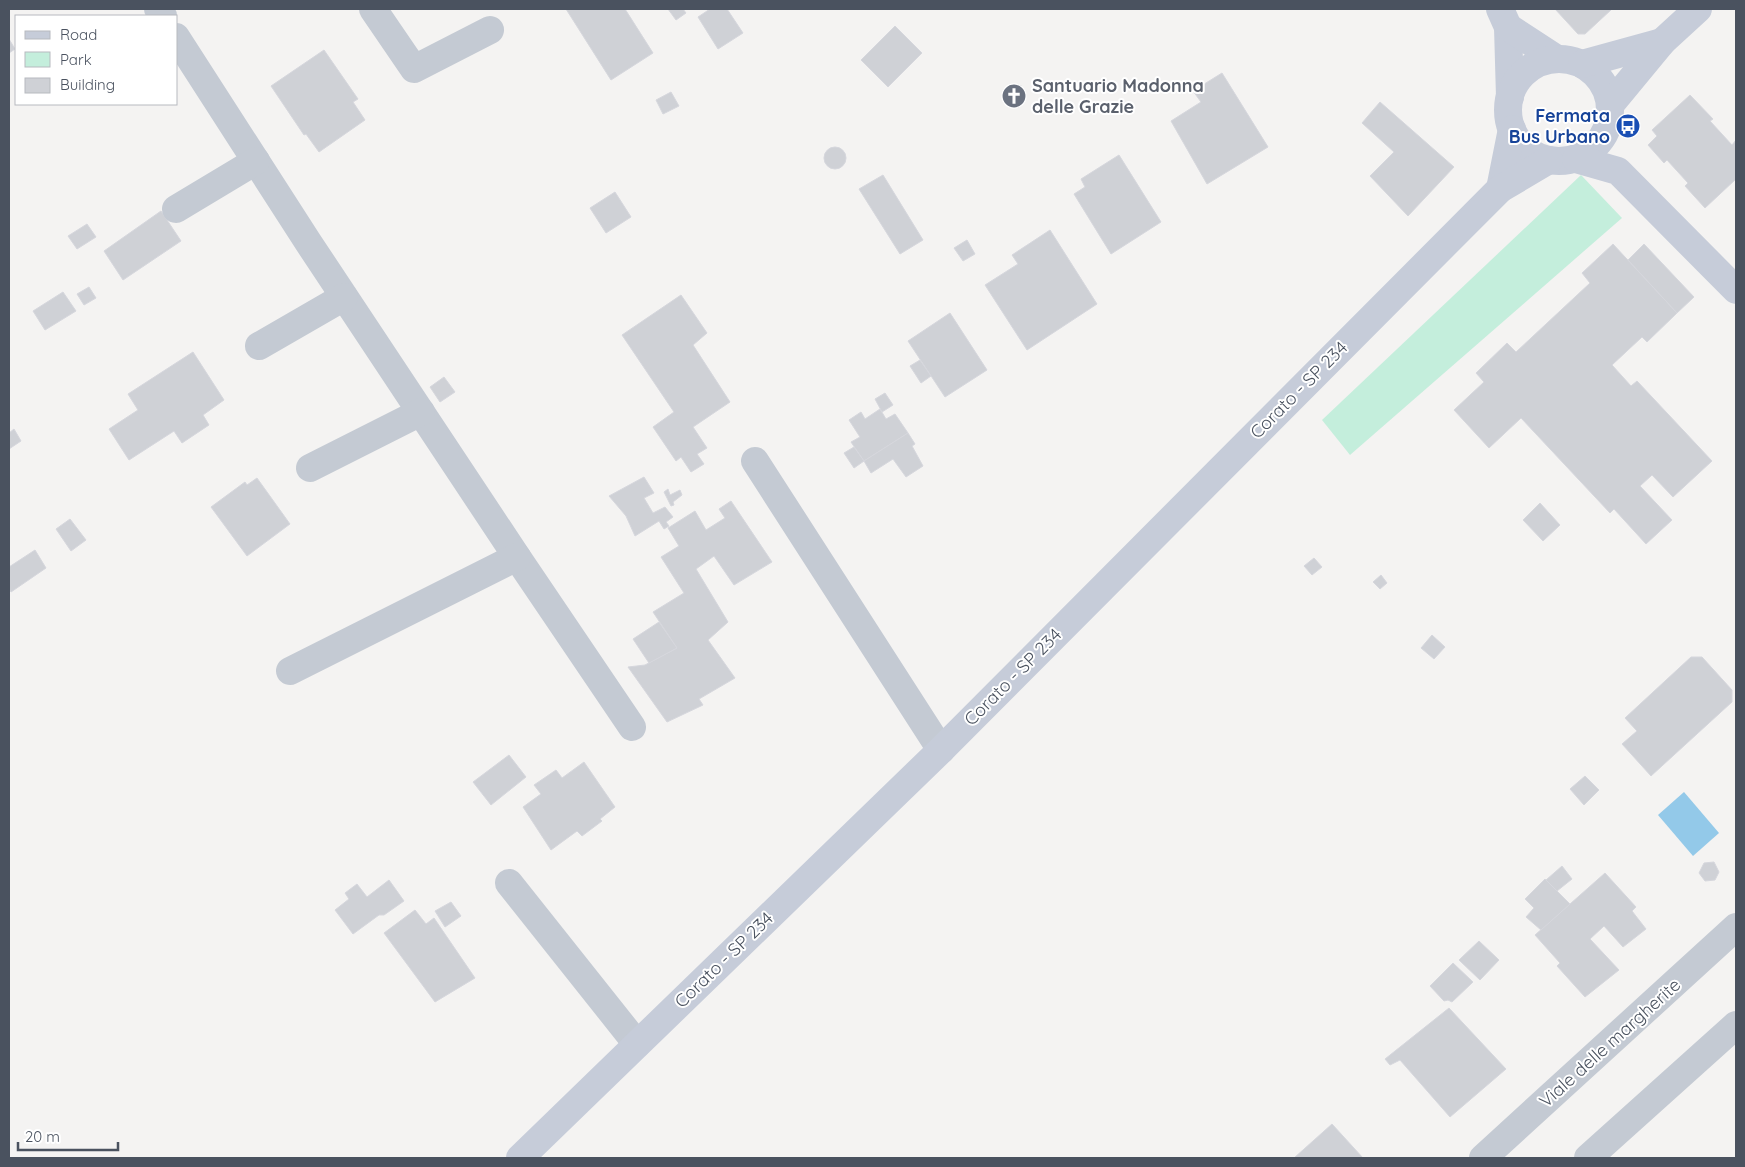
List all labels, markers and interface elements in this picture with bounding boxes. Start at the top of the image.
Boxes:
legend [15,15,178,105]
text: Road [60,25,97,44]
text: Park [60,50,92,69]
place label: Santuario Madonna delle Grazie [1032,74,1204,118]
text: Building [60,75,115,94]
church icon: Santuario Madonna delle Grazie [1001,83,1027,109]
place label: Fermata Bus Urbano [1509,104,1610,148]
bus stop icon: Fermata Bus Urbano [1615,113,1641,139]
street label: Corato - SP 234 [1245,336,1352,443]
street label: Corato - SP 234 [959,623,1066,730]
street label: Corato - SP 234 [669,907,778,1013]
street label: Viale delle margherite [1534,973,1685,1112]
scale bar [18,1120,118,1152]
text: 20 m [25,1127,60,1146]

